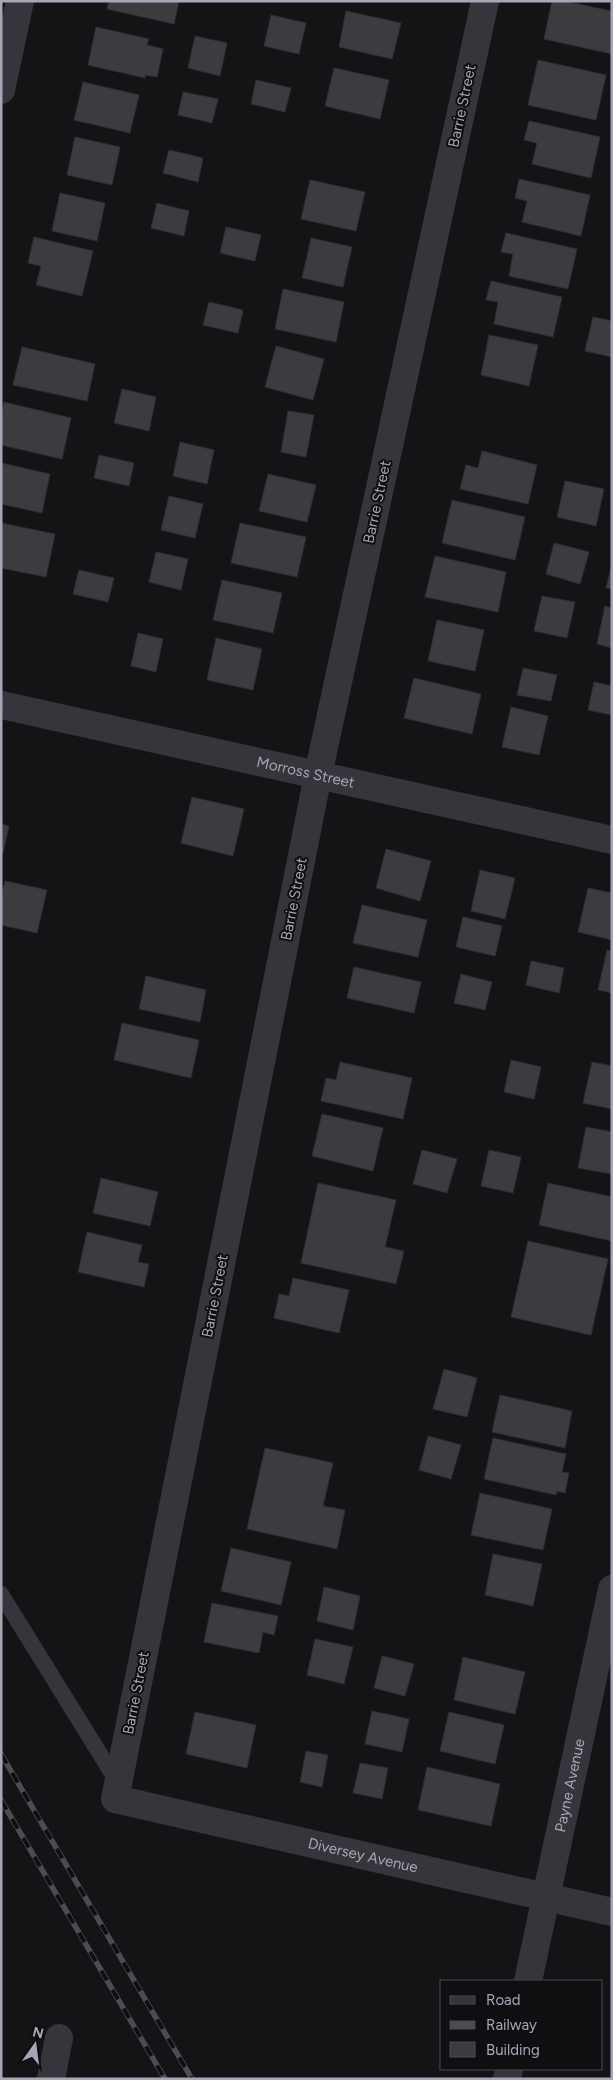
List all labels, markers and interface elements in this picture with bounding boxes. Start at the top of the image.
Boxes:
street label: Barrie Street [444,63,480,149]
street label: Barrie Street [359,459,395,545]
street label: Morross Street [255,753,357,792]
street label: Barrie Street [277,856,311,942]
street label: Barrie Street [198,1253,232,1339]
street label: Barrie Street [119,1650,153,1736]
street label: Payne Avenue [551,1737,589,1834]
street label: Diversey Avenue [306,1834,420,1877]
legend [440,1980,603,2070]
text: Road [486,1991,521,2009]
text: Railway [486,2016,537,2034]
north arrow [10,2020,60,2070]
text: N [31,2023,45,2042]
text: Building [486,2041,540,2059]

